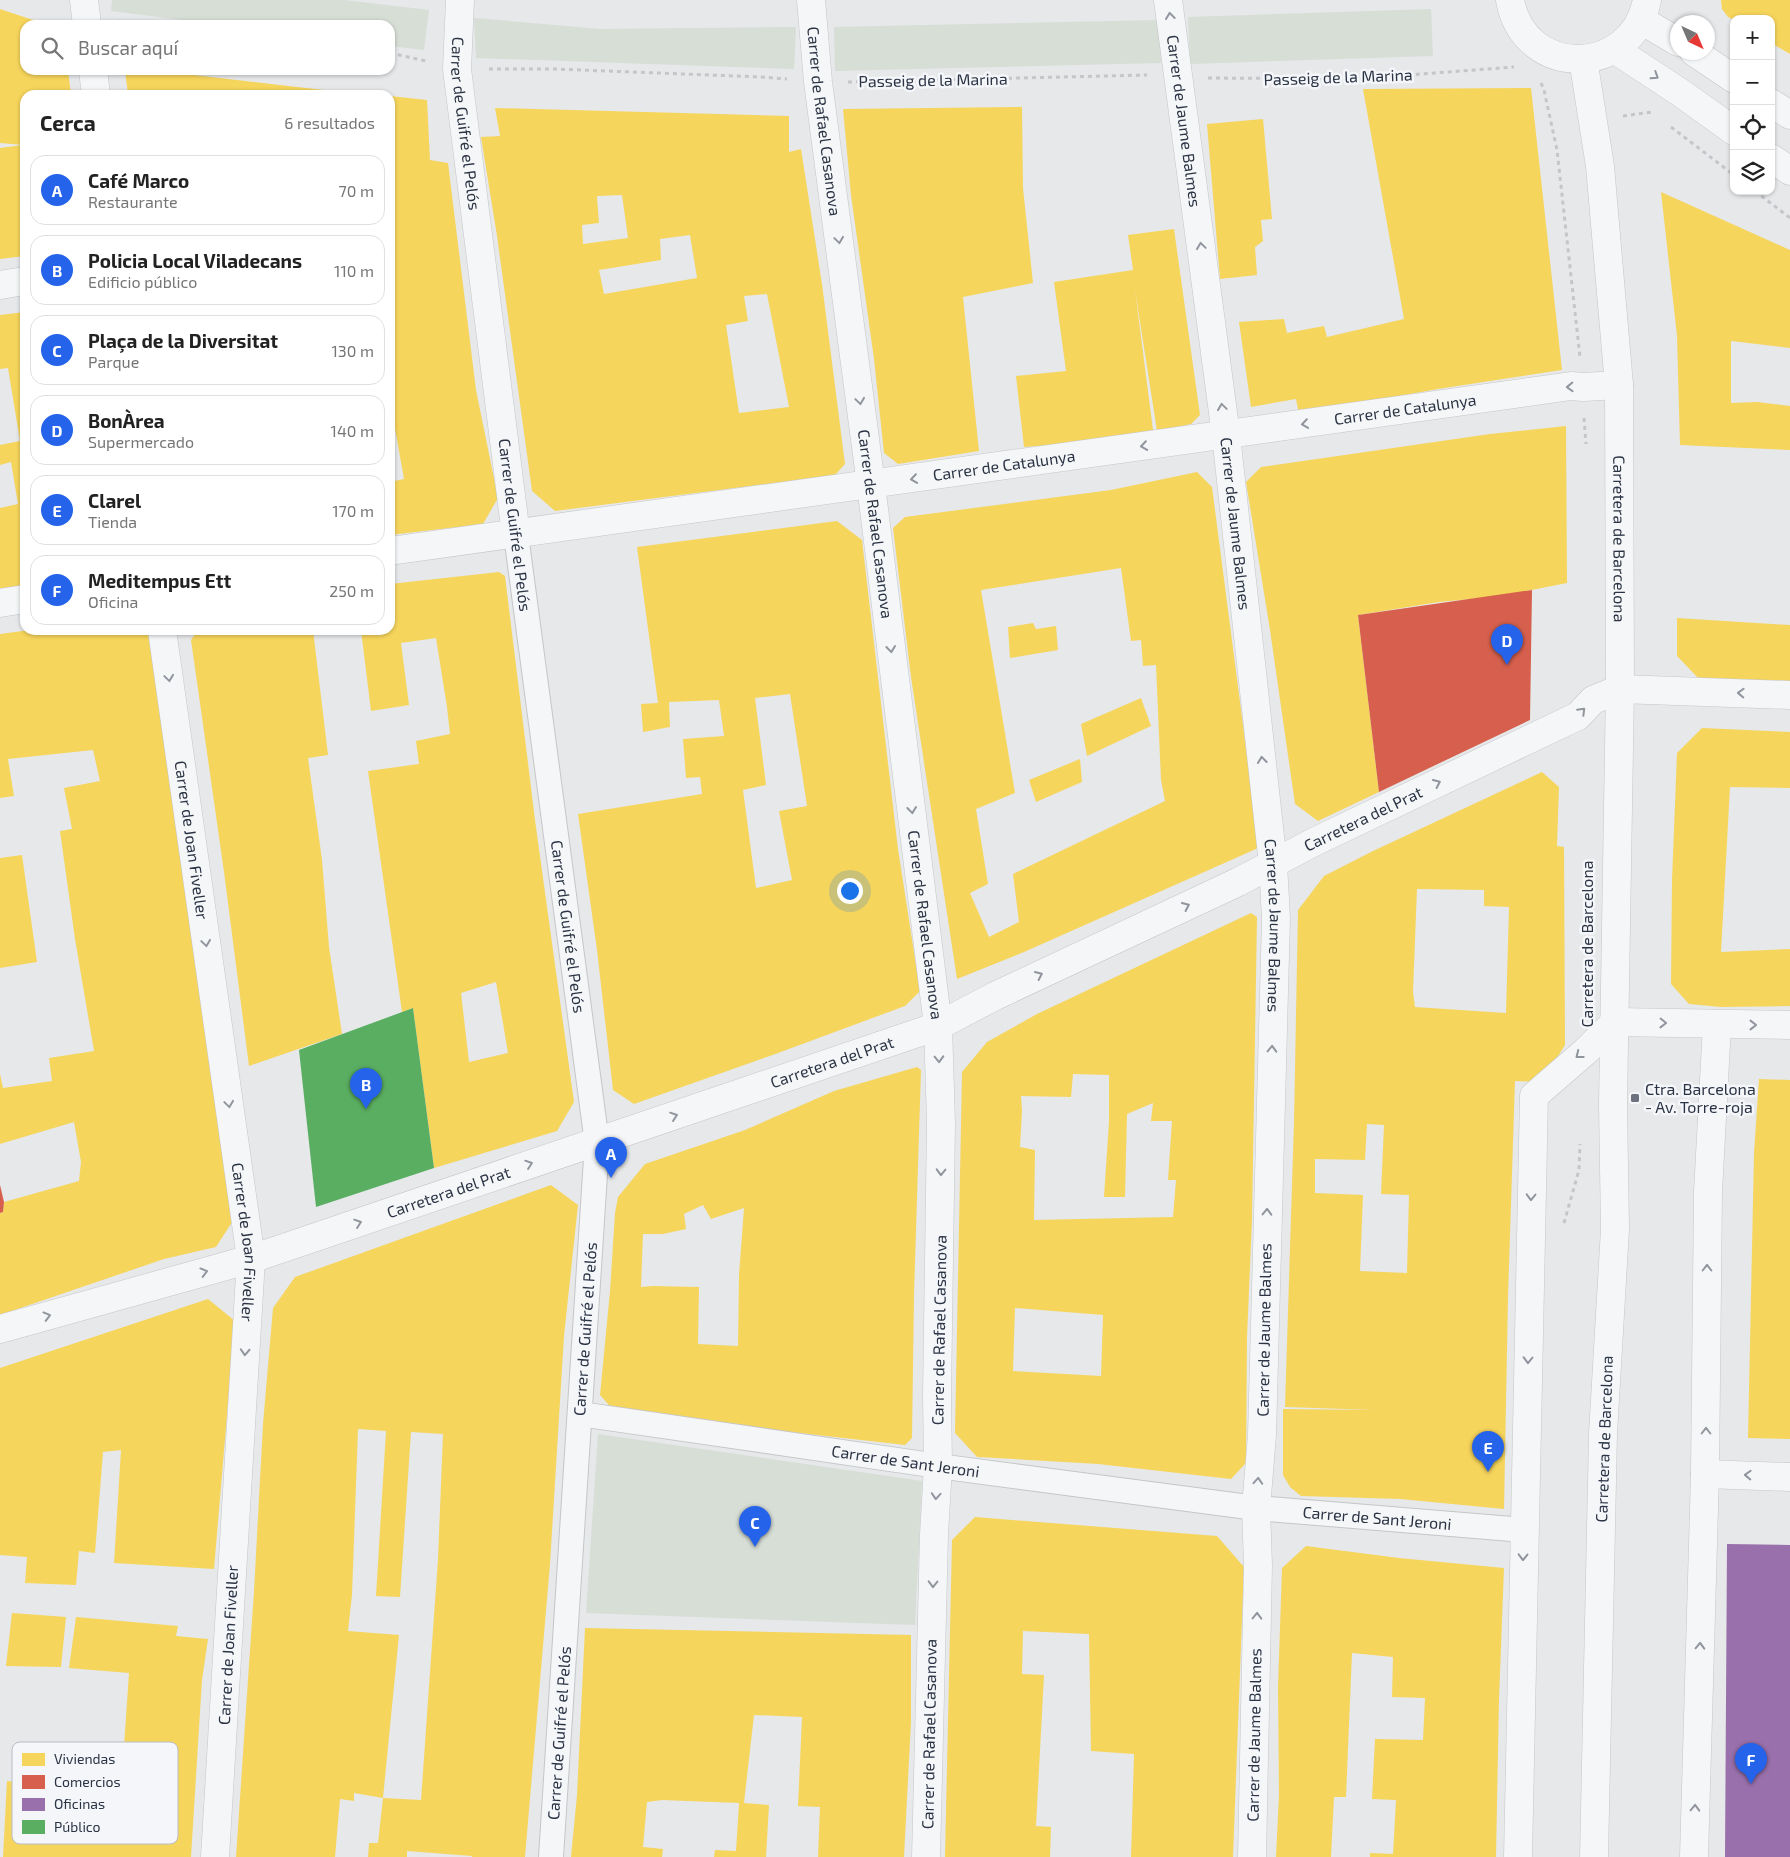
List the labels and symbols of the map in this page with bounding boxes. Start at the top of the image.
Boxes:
one-way arrow [1165,11,1176,19]
north arrow [1670,15,1715,60]
street label: Carrer de Rafael Casanova [804,26,846,217]
street label: Carrer de Jaume Balmes [1164,34,1206,208]
street label: Carrer de Guifré el Pelós [448,36,485,211]
street label: Passeig de la Marina [1263,64,1413,89]
street label: Passeig de la Marina [858,69,1008,90]
one-way arrow [1649,70,1659,79]
one-way arrow [833,235,843,244]
one-way arrow [1196,242,1206,250]
one-way arrow [1566,381,1574,392]
street label: Carrer de Catalunya [1333,389,1477,428]
one-way arrow [854,397,865,405]
one-way arrow [1217,403,1228,411]
one-way arrow [1301,418,1310,428]
street label: Carrer de Rafael Casanova [855,428,897,620]
street label: Carrer de Jaume Balmes [1217,436,1255,611]
street label: Carrer de Guifré el Pelós [495,437,536,613]
one-way arrow [1140,441,1149,451]
street label: Carrer de Catalunya [932,445,1076,484]
street label: Carretera de Barcelona [1610,455,1630,622]
one-way arrow [910,473,918,484]
pin: D [1491,624,1523,665]
one-way arrow [886,644,896,653]
one-way arrow [163,674,173,683]
one-way arrow [1737,688,1745,698]
one-way arrow [1576,708,1585,717]
one-way arrow [1256,756,1267,764]
street label: Carrer de Joan Fiveller [172,759,213,921]
one-way arrow [1432,779,1441,789]
street label: Carretera del Prat [1300,782,1425,855]
one-way arrow [906,806,917,814]
street label: Carrer de Rafael Casanova [905,829,947,1021]
street label: Carrer de Jaume Balmes [1261,838,1286,1013]
street label: Carrer de Guifré el Pelós [548,839,590,1014]
street label: Carretera de Barcelona [1577,860,1596,1028]
your location [837,878,863,904]
one-way arrow [1181,902,1190,912]
one-way arrow [200,939,211,947]
one-way arrow [1034,971,1043,981]
one-way arrow [1660,1018,1668,1028]
one-way arrow [1750,1020,1758,1030]
street label: Carretera del Prat [768,1032,896,1091]
one-way arrow [1267,1045,1277,1052]
one-way arrow [1576,1050,1585,1059]
one-way arrow [934,1056,945,1064]
pin: B [350,1068,382,1109]
place label: Ctra. Barcelona - Av. Torre-roja [1645,1079,1756,1117]
marker: Ctra. Barcelona - Av. Torre-roja [1629,1092,1641,1104]
one-way arrow [223,1100,234,1108]
one-way arrow [669,1112,677,1122]
pin: A [595,1137,627,1178]
one-way arrow [524,1160,532,1170]
street label: Carrer de Joan Fiveller [228,1161,261,1323]
street label: Carretera del Prat [384,1162,512,1221]
one-way arrow [935,1168,946,1176]
one-way arrow [1526,1194,1537,1202]
one-way arrow [1262,1207,1272,1215]
one-way arrow [354,1218,362,1228]
street label: Carrer de Rafael Casanova [927,1235,950,1425]
street label: Carrer de Guifré el Pelós [569,1241,600,1416]
street label: Carrer de Jaume Balmes [1252,1243,1275,1417]
one-way arrow [1702,1264,1712,1272]
one-way arrow [199,1268,207,1278]
one-way arrow [42,1311,51,1321]
one-way arrow [240,1349,251,1357]
street label: Carretera de Barcelona [1591,1355,1616,1523]
one-way arrow [1522,1356,1533,1364]
one-way arrow [1701,1427,1711,1434]
pin: E [1472,1431,1504,1472]
street label: Carrer de Sant Jeroni [830,1441,981,1480]
one-way arrow [1743,1470,1751,1481]
one-way arrow [1253,1477,1264,1485]
one-way arrow [931,1493,942,1501]
street label: Carrer de Sant Jeroni [1302,1502,1452,1533]
pin: C [739,1506,771,1547]
one-way arrow [1518,1554,1528,1562]
street label: Carrer de Joan Fiveller [214,1564,241,1725]
one-way arrow [928,1580,938,1588]
one-way arrow [1251,1612,1262,1620]
street label: Carrer de Rafael Casanova [917,1639,940,1829]
one-way arrow [1695,1642,1705,1650]
street label: Carrer de Guifré el Pelós [543,1645,574,1820]
street label: Carrer de Jaume Balmes [1242,1648,1265,1822]
legend [12,1742,178,1844]
pin: F [1735,1743,1767,1784]
text: Viviendas [54,1750,115,1767]
text: Comercios [54,1773,121,1790]
text: Oficinas [54,1795,105,1812]
one-way arrow [1690,1804,1701,1812]
text: Público [54,1818,101,1835]

